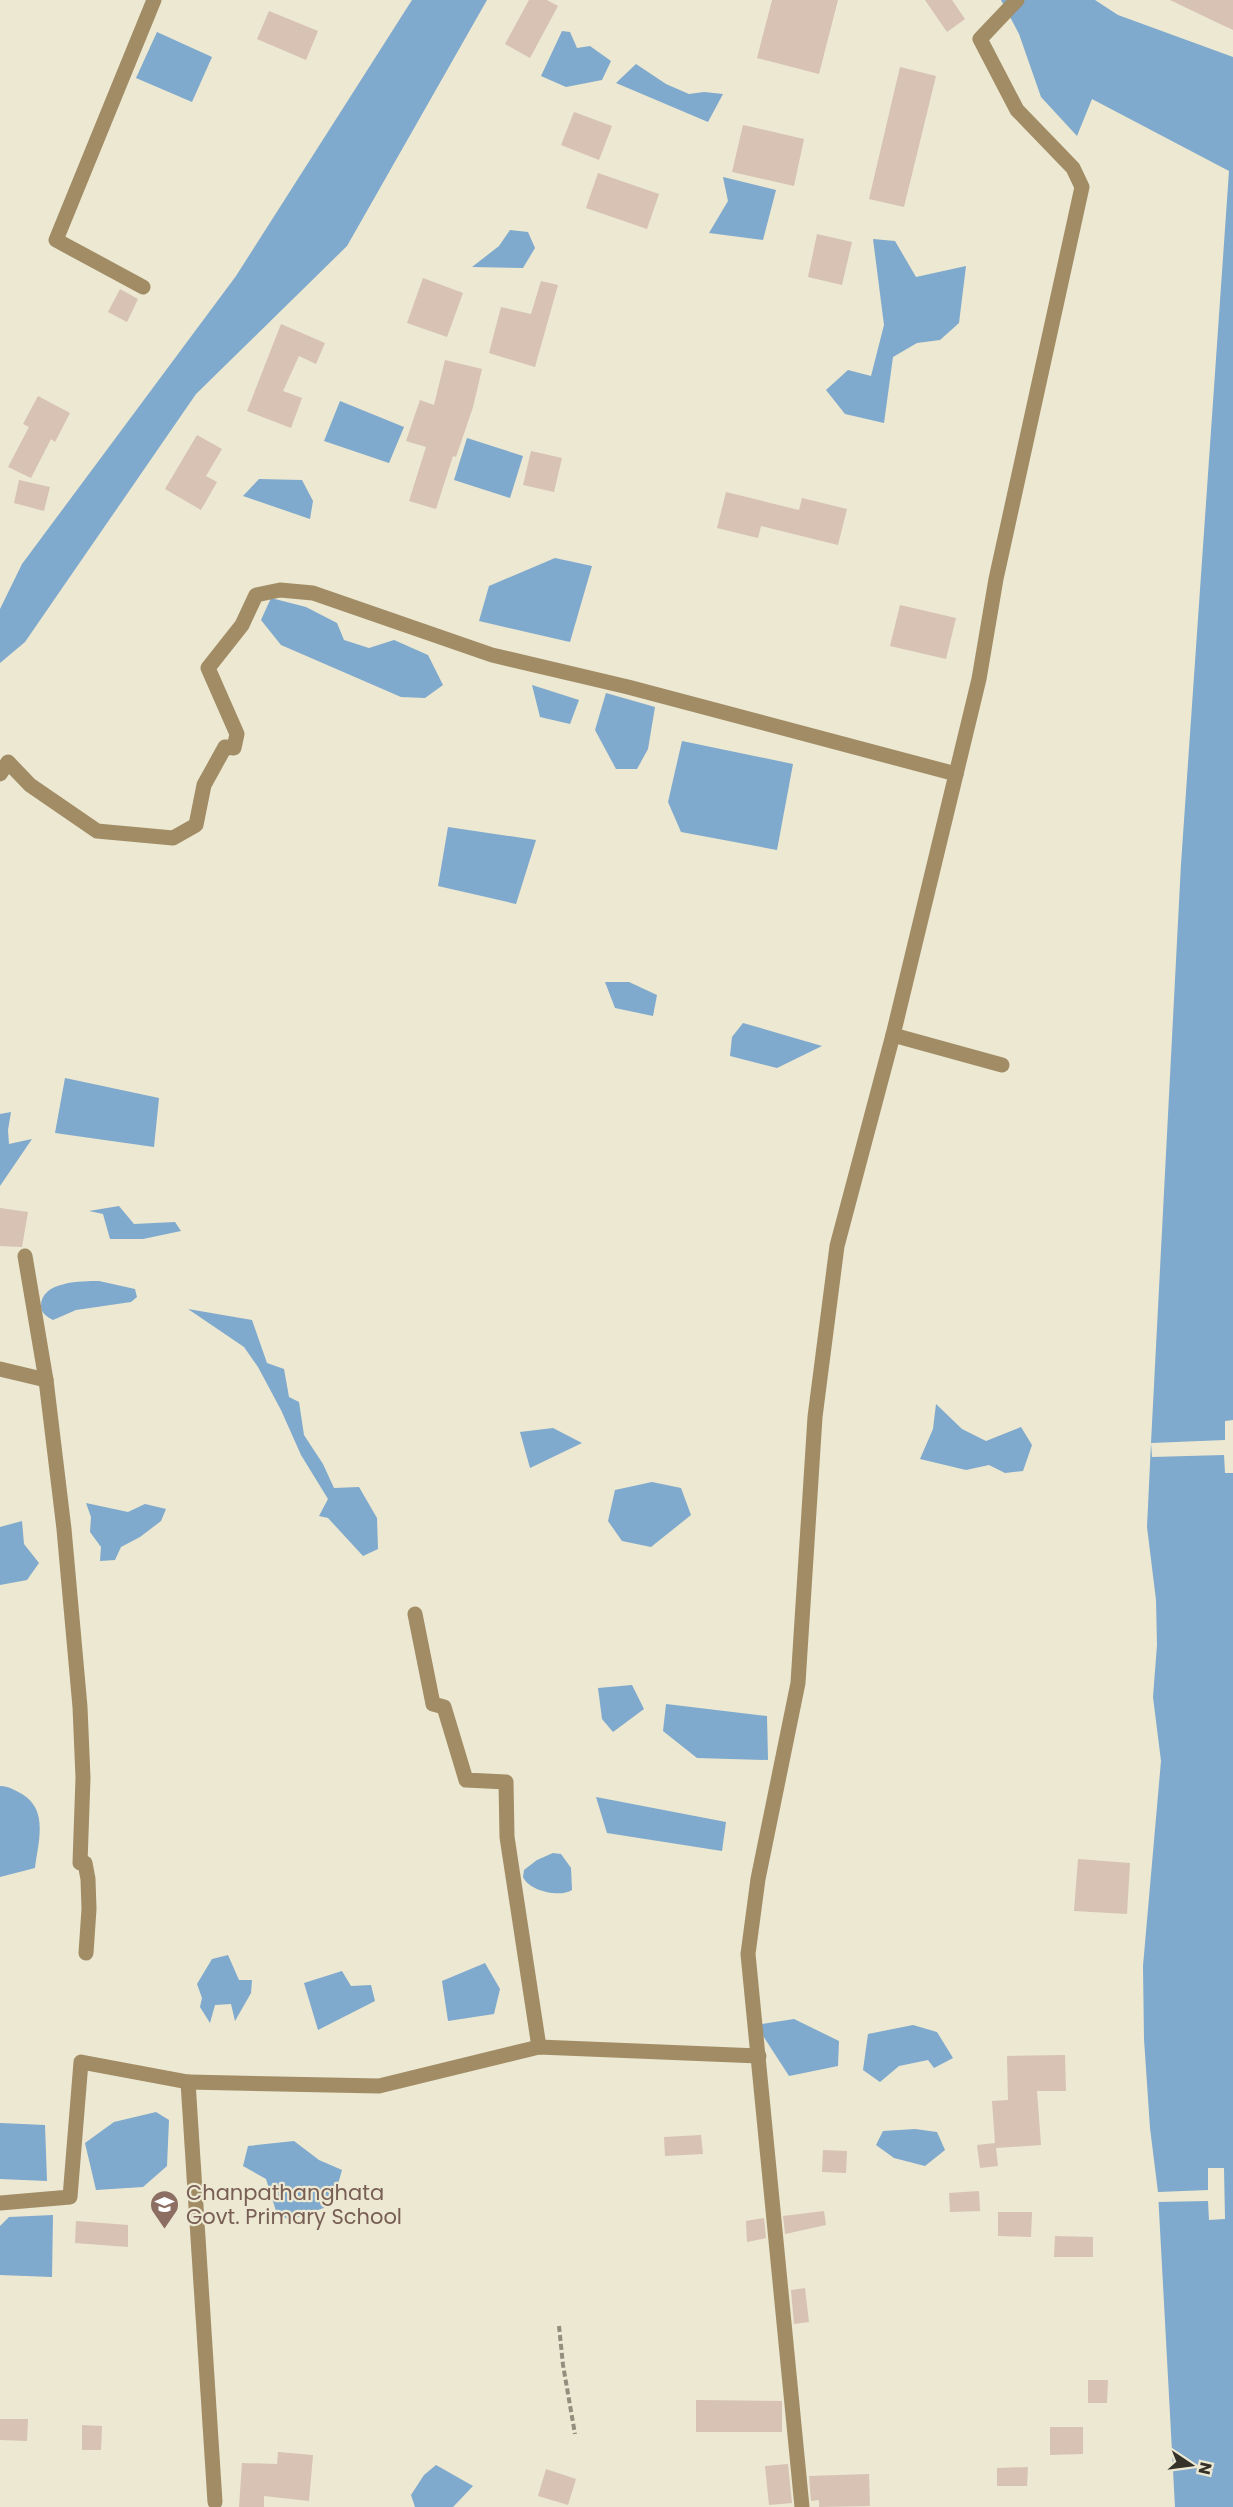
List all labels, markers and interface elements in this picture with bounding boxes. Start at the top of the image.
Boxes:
place label: Chanpathanghata Govt. Primary School [186,2178,402,2231]
school or university icon: Chanpathanghata Govt. Primary School [149,2188,181,2230]
north arrow [1161,2435,1221,2495]
text: N [1193,2460,1218,2477]

